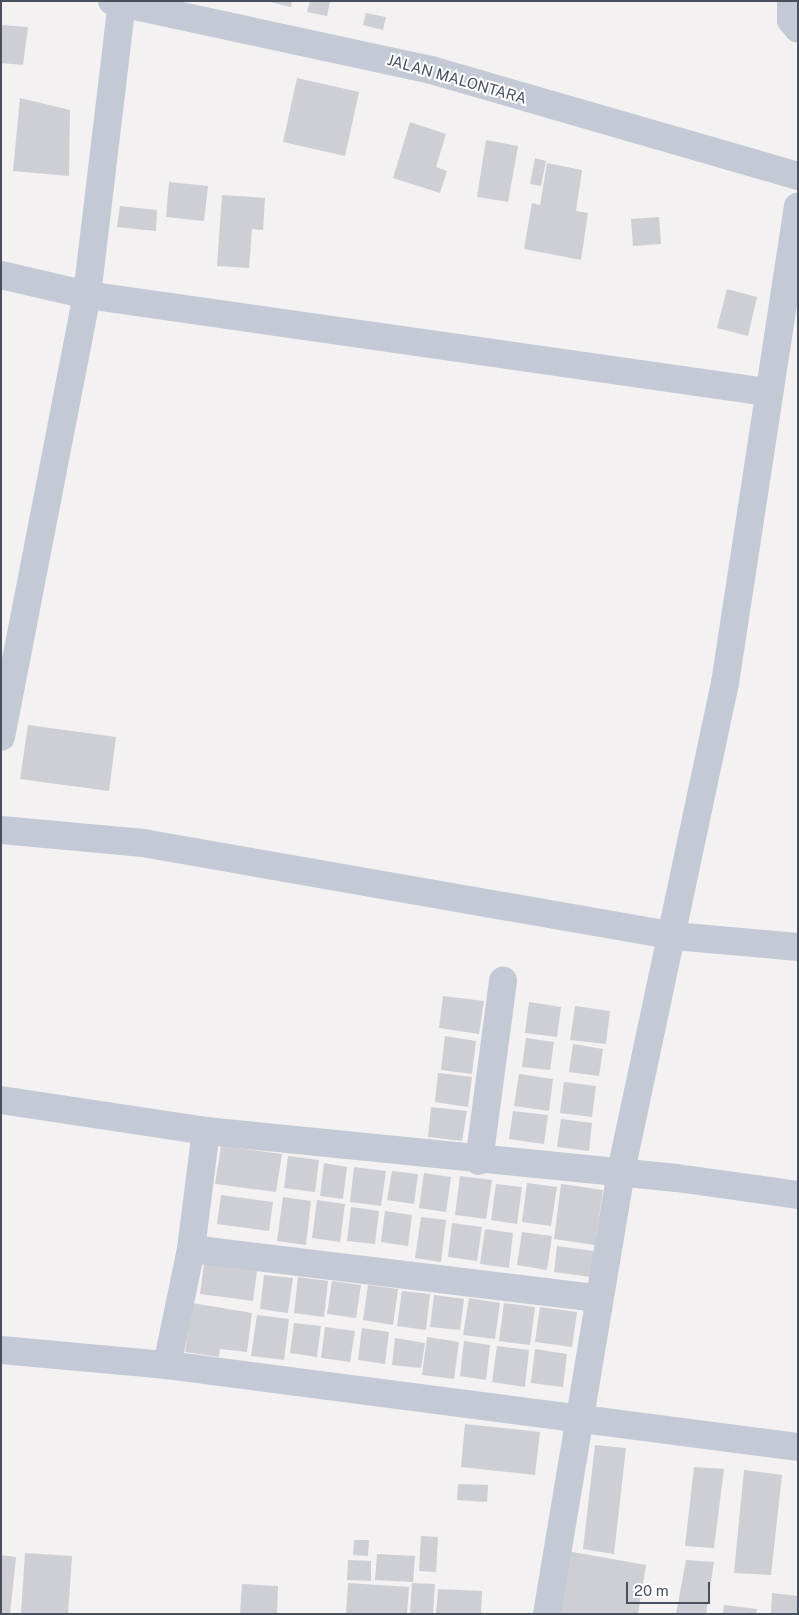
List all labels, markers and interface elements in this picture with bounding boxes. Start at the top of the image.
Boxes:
street label: JALAN MALONTARA [385,50,529,108]
scale bar [629,1572,713,1604]
text: 20 m [634,1582,669,1599]

